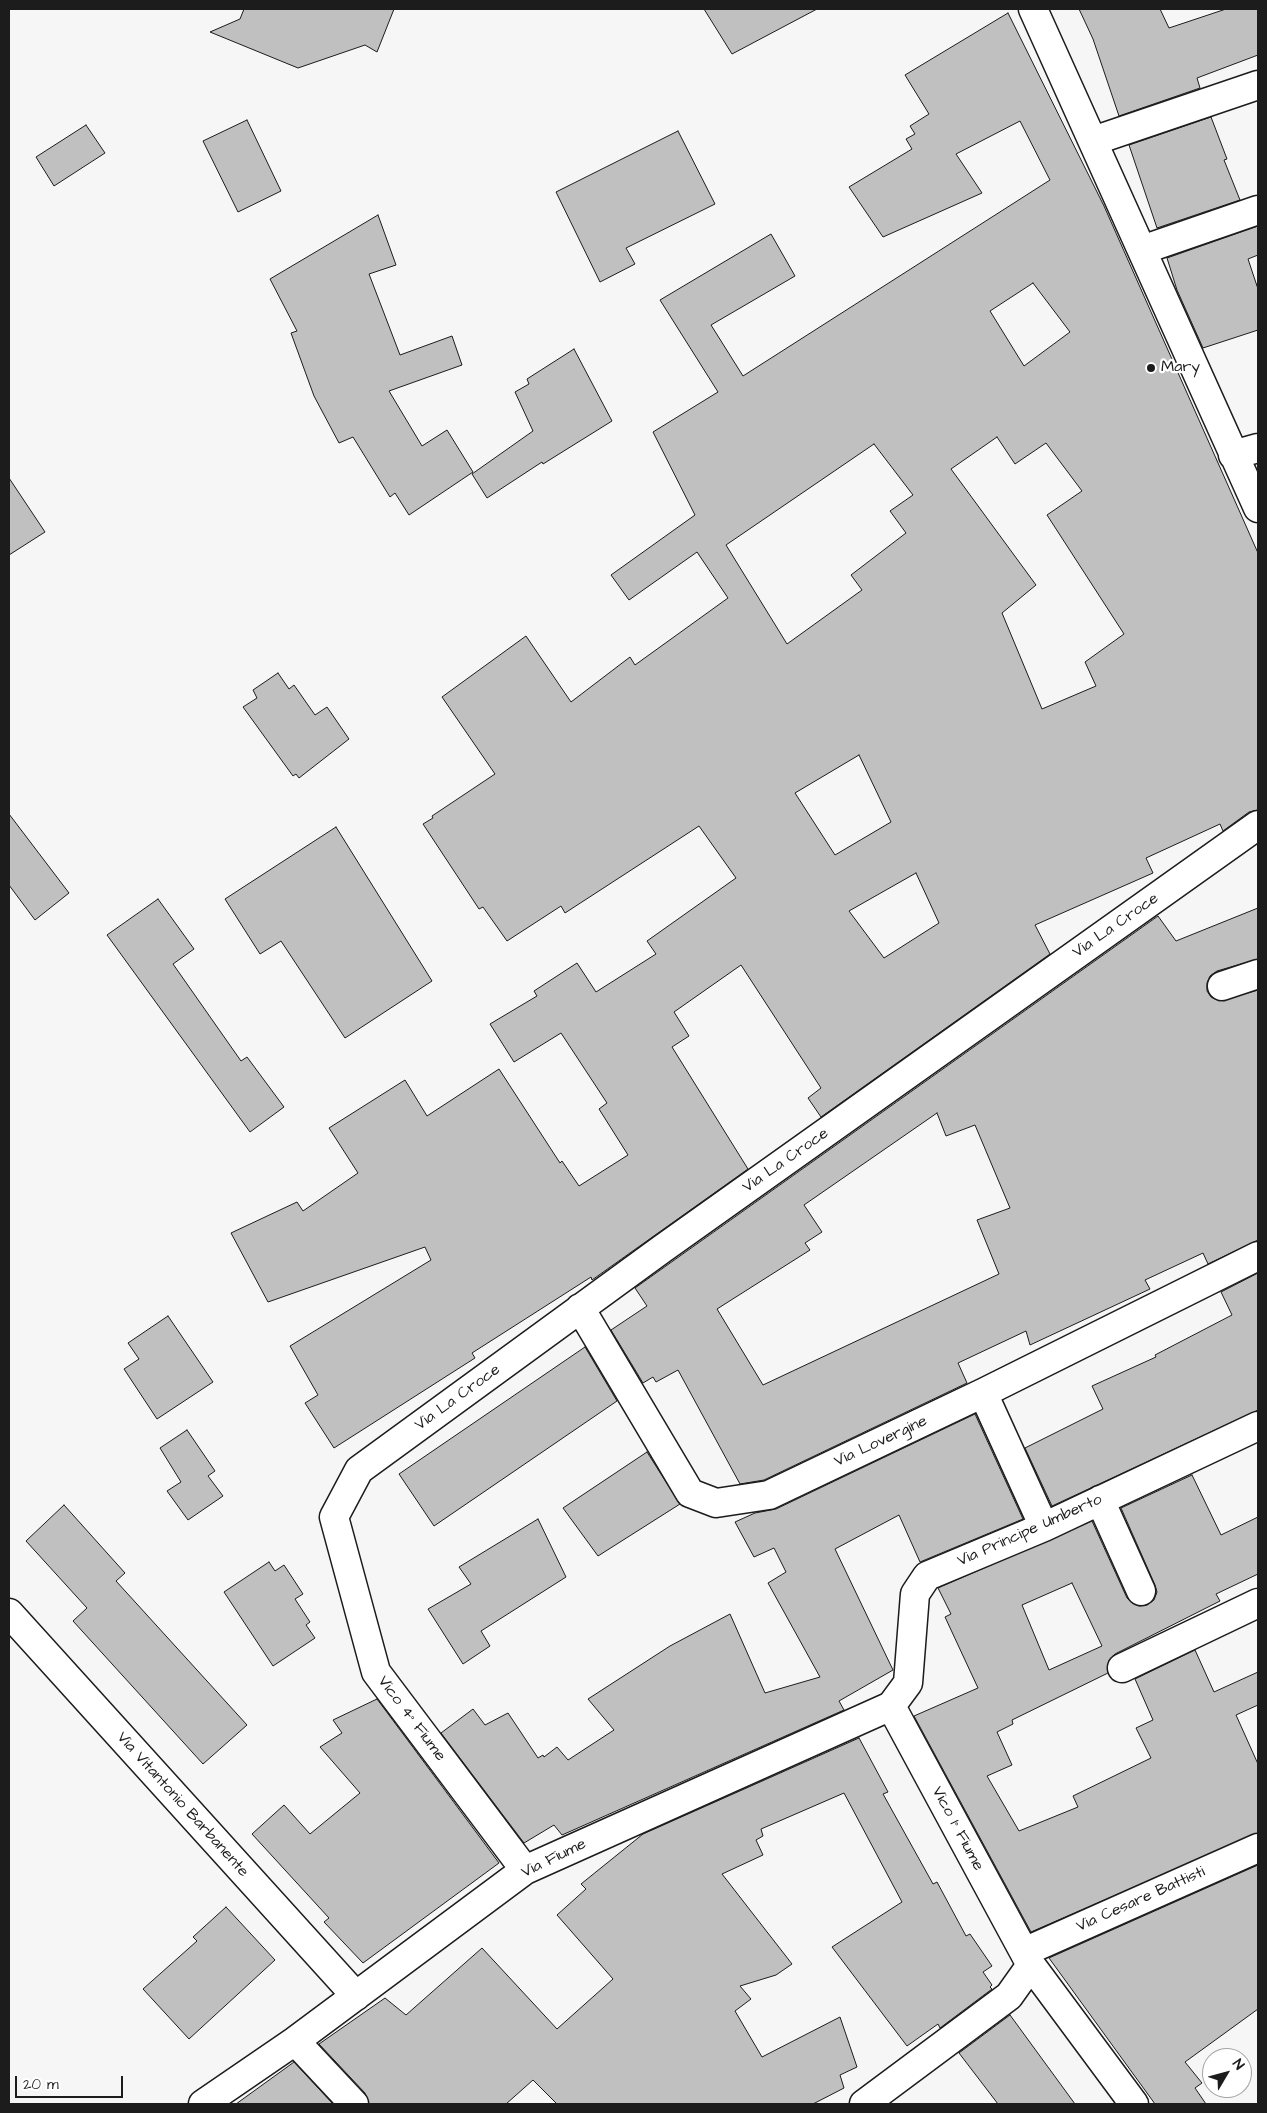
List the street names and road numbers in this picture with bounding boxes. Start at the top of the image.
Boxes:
street label: Via La Croce [1069,889,1163,963]
street label: Via La Croce [739,1124,833,1198]
street label: Via La Croce [412,1361,504,1435]
street label: Via Lovergine [832,1412,930,1472]
street label: Via Principe Umberto [955,1490,1105,1572]
street label: Vico 4° Fiume [373,1673,449,1765]
street label: Via Vitantonio Barbanente [112,1728,252,1882]
street label: Vico 1° Fiume [927,1784,987,1874]
street label: Via Fiume [518,1835,590,1883]
street label: Via Cesare Battisti [1074,1863,1208,1937]

